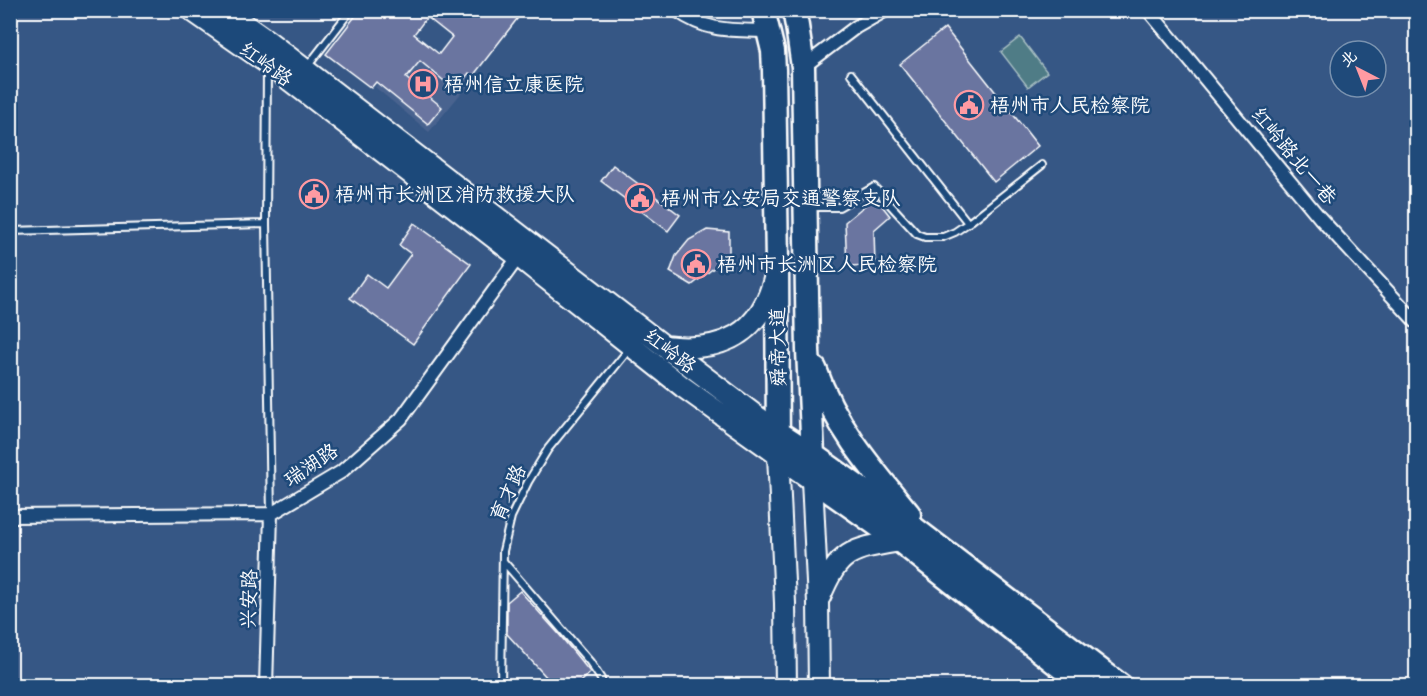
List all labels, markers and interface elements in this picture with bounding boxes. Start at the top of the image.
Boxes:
street label: 红岭路 [231,32,301,96]
north arrow [1328,39,1388,99]
text: 北 [1333,42,1364,74]
place label: 梧州信立康医院 [444,67,584,102]
hospital icon: 梧州信立康医院 [407,68,439,100]
place label: 梧州市人民检察院 [990,88,1150,123]
public building icon: 梧州市人民检察院 [953,89,985,121]
street label: 红岭路北一巷 [1242,99,1347,214]
place label: 梧州市长洲区消防救援大队 [335,177,575,212]
public building icon: 梧州市长洲区消防救援大队 [298,178,330,210]
place label: 梧州市公安局交通警察支队 [661,181,901,216]
public building icon: 梧州市公安局交通警察支队 [624,182,656,214]
place label: 梧州市长洲区人民检察院 [717,247,937,282]
public building icon: 梧州市长洲区人民检察院 [680,248,712,280]
street label: 舜帝大道 [760,307,796,387]
street label: 红岭路 [636,319,705,384]
street label: 瑞湖路 [276,433,346,496]
street label: 育才路 [480,458,537,528]
street label: 兴安路 [230,567,268,630]

